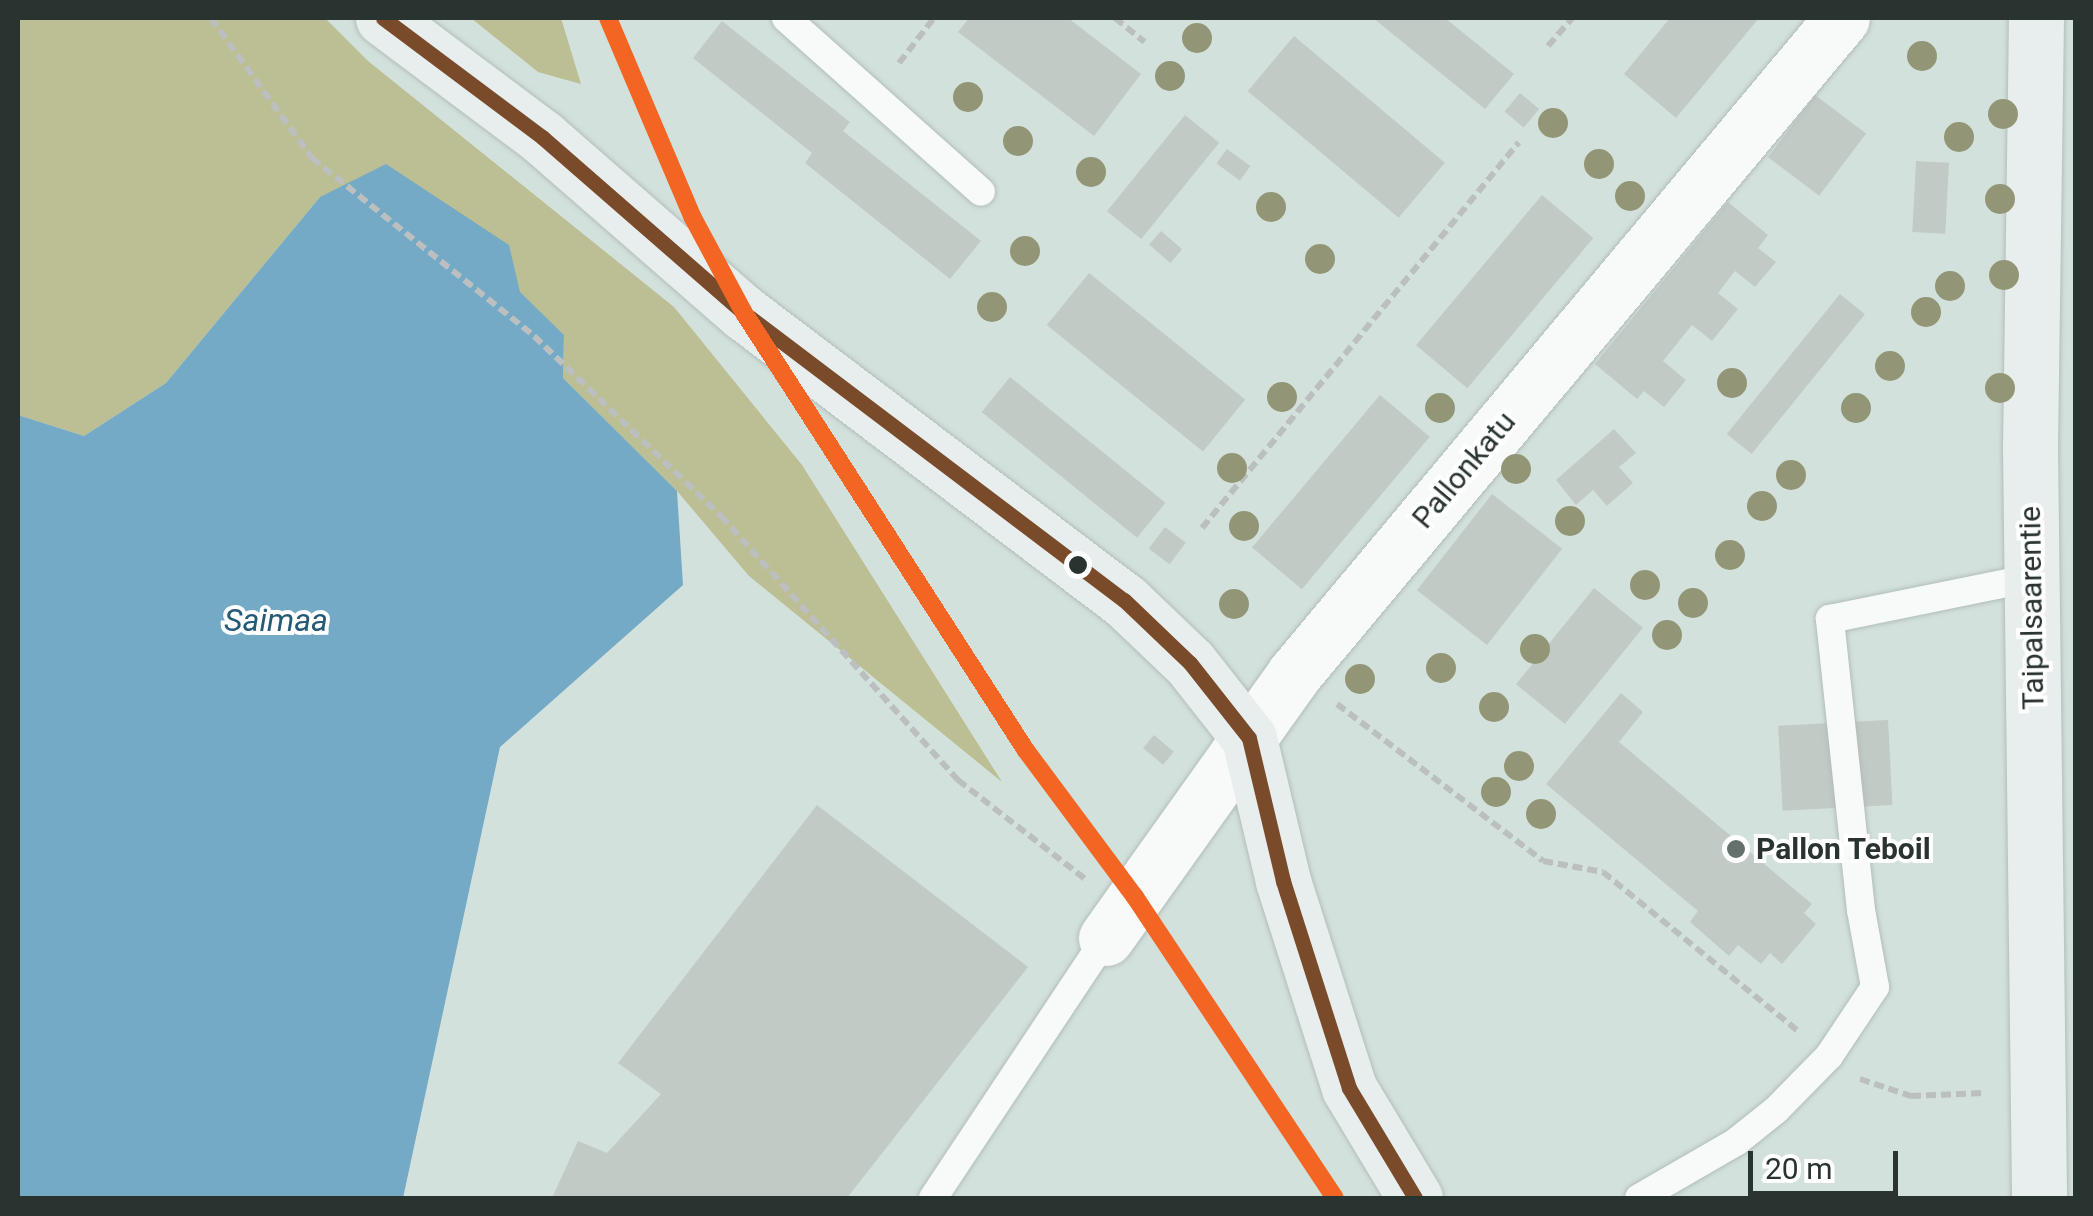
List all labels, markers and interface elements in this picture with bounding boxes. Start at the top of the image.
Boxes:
street label: Pallonkatu [1405,404,1523,536]
street label: Taipalsaarentie [2012,506,2052,710]
unlabelled marker [1068,555,1088,575]
water label: Saimaa [224,601,328,639]
place label: Pallon Teboil [1756,831,1931,867]
marker: Pallon Teboil [1725,838,1747,860]
scale bar [1753,1131,1903,1193]
text: 20 m [1765,1151,1832,1186]

